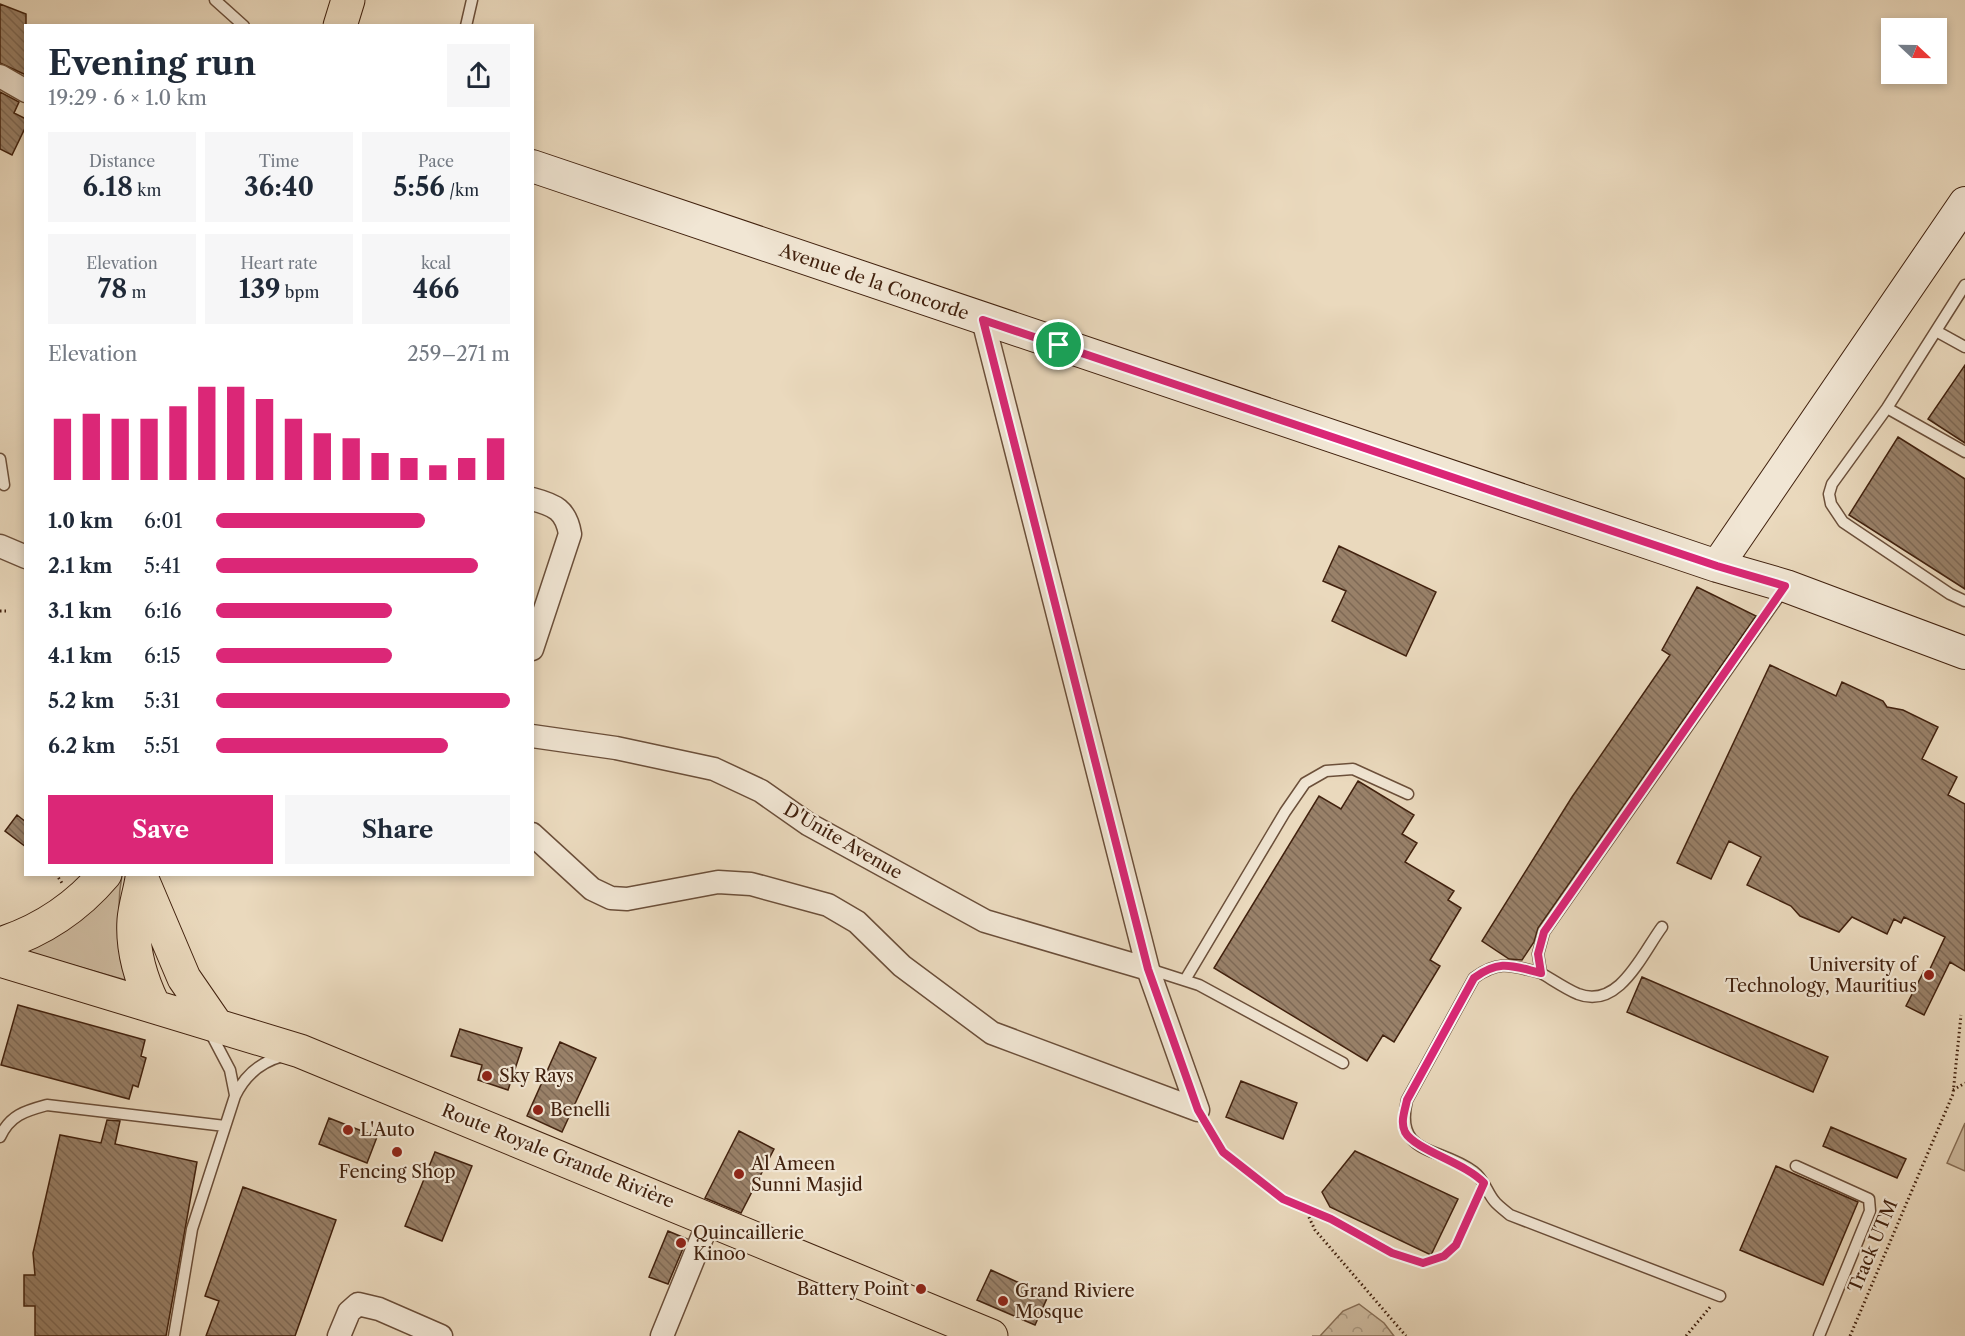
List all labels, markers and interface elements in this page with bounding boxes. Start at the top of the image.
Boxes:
north arrow [1881,18,1947,84]
map controls [1881,18,1947,84]
text: Evening run [48,43,256,84]
button: share [447,44,510,107]
text: 19:29 · 6 × 1.0 km [48,86,207,110]
text: Distance [89,151,155,171]
text: Time [259,151,299,171]
text: Pace [418,151,454,171]
text: 6.18 [83,171,133,203]
text: 36:40 [244,171,314,203]
text: 5:56 [393,171,445,203]
text: km [133,180,161,200]
text: /km [445,180,479,200]
street label: Avenue de la Concorde [775,239,972,325]
text: Elevation [86,253,158,273]
text: Heart rate [240,253,318,273]
text: kcal [421,253,451,273]
text: 78 [98,273,127,305]
text: 139 [239,273,281,305]
text: 466 [413,273,459,305]
text: m [127,282,146,302]
text: bpm [281,282,319,302]
pin [1033,319,1084,370]
icon: arrive [1042,328,1075,361]
text: Elevation [48,342,137,366]
text: 259–271 m [407,342,510,366]
text: 1.0 km [48,509,113,533]
text: 6:01 [144,509,182,533]
text: 2.1 km [48,554,112,578]
text: 5:41 [144,554,180,578]
text: 3.1 km [48,599,112,623]
text: 6:16 [144,599,181,623]
text: 4.1 km [48,644,113,668]
text: 6:15 [144,644,181,668]
text: 5.2 km [48,689,115,713]
text: 5:31 [144,689,180,713]
text: 6.2 km [48,734,115,758]
text: 5:51 [144,734,180,758]
button: Save [48,795,273,864]
button: Share [285,795,510,864]
street label: D'Unite Avenue [780,798,906,884]
place label: University of Technology, Mauritius [1725,954,1920,997]
marker: University of Technology, Mauritius [1922,968,1936,982]
place label: Sky Rays [499,1065,574,1087]
marker: Sky Rays [480,1069,494,1083]
street label: Route Royale Grande Rivière [438,1099,678,1213]
place label: Benelli [550,1099,611,1121]
marker: Benelli [531,1103,545,1117]
place label: L'Auto [360,1119,415,1141]
marker: L'Auto [341,1123,355,1137]
marker: Fencing Shop [390,1145,404,1159]
place label: Al Ameen Sunni Masjid [750,1153,863,1196]
place label: Fencing Shop [339,1161,455,1183]
marker: Al Ameen Sunni Masjid [732,1167,746,1181]
street label: Track UTM [1843,1196,1903,1296]
place label: Quincaillerie Kinoo [693,1222,804,1265]
marker: Quincaillerie Kinoo [674,1236,688,1250]
place label: Battery Point [797,1278,910,1300]
place label: Grand Riviere Mosque [1015,1280,1135,1323]
marker: Battery Point [914,1282,928,1296]
marker: Grand Riviere Mosque [996,1294,1010,1308]

